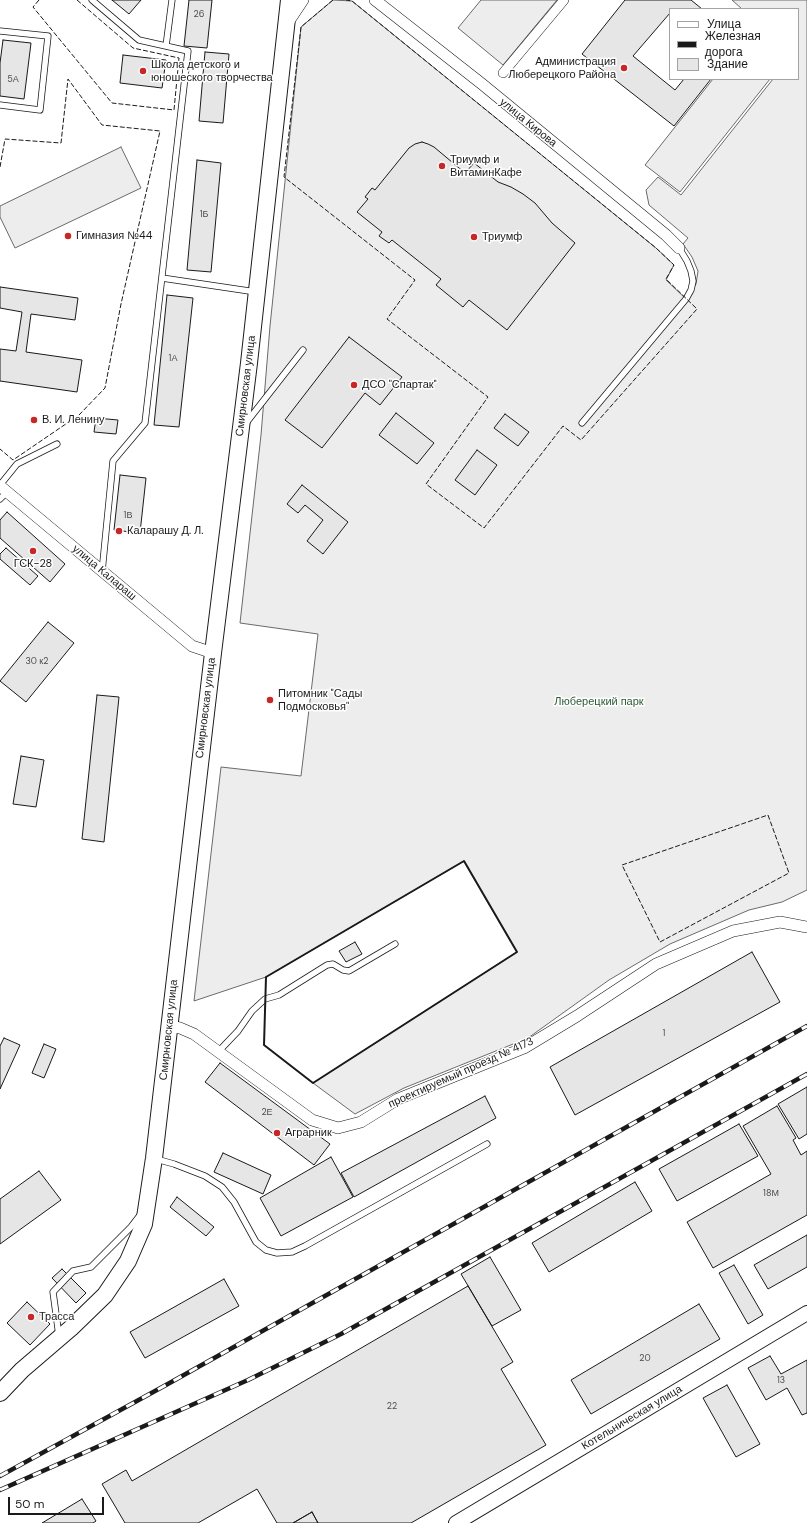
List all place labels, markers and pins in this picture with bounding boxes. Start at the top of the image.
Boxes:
place label: Администрация Люберецкого Района [508,55,616,81]
place label: Школа детского и юношеского творчества [151,58,273,84]
marker: Администрация Люберецкого Района [619,63,629,73]
marker: Школа детского и юношеского творчества [138,66,148,76]
place label: Триумф и ВитаминКафе [450,153,522,179]
marker: Триумф и ВитаминКафе [437,161,447,171]
place label: Гимназия №44 [76,229,152,243]
place label: Триумф [482,230,522,244]
marker: Гимназия №44 [63,231,73,241]
marker: Триумф [469,232,479,242]
place label: ДСО "Спартак" [362,378,437,392]
marker: ДСО "Спартак" [349,380,359,390]
place label: В. И. Ленину [42,413,105,427]
marker: В. И. Ленину [29,415,39,425]
place label: Каларашу Д. Л. [127,524,203,538]
marker: Каларашу Д. Л. [114,526,124,536]
marker: ГСК-28 [28,546,38,556]
place label: ГСК-28 [14,557,52,571]
place label: Питомник "Сады Подмосковья" [278,687,362,713]
marker: Питомник "Сады Подмосковья" [265,695,275,705]
place label: Аграрник [285,1126,332,1140]
marker: Аграрник [272,1128,282,1138]
place label: Трасса [39,1310,74,1324]
marker: Трасса [26,1312,36,1322]

